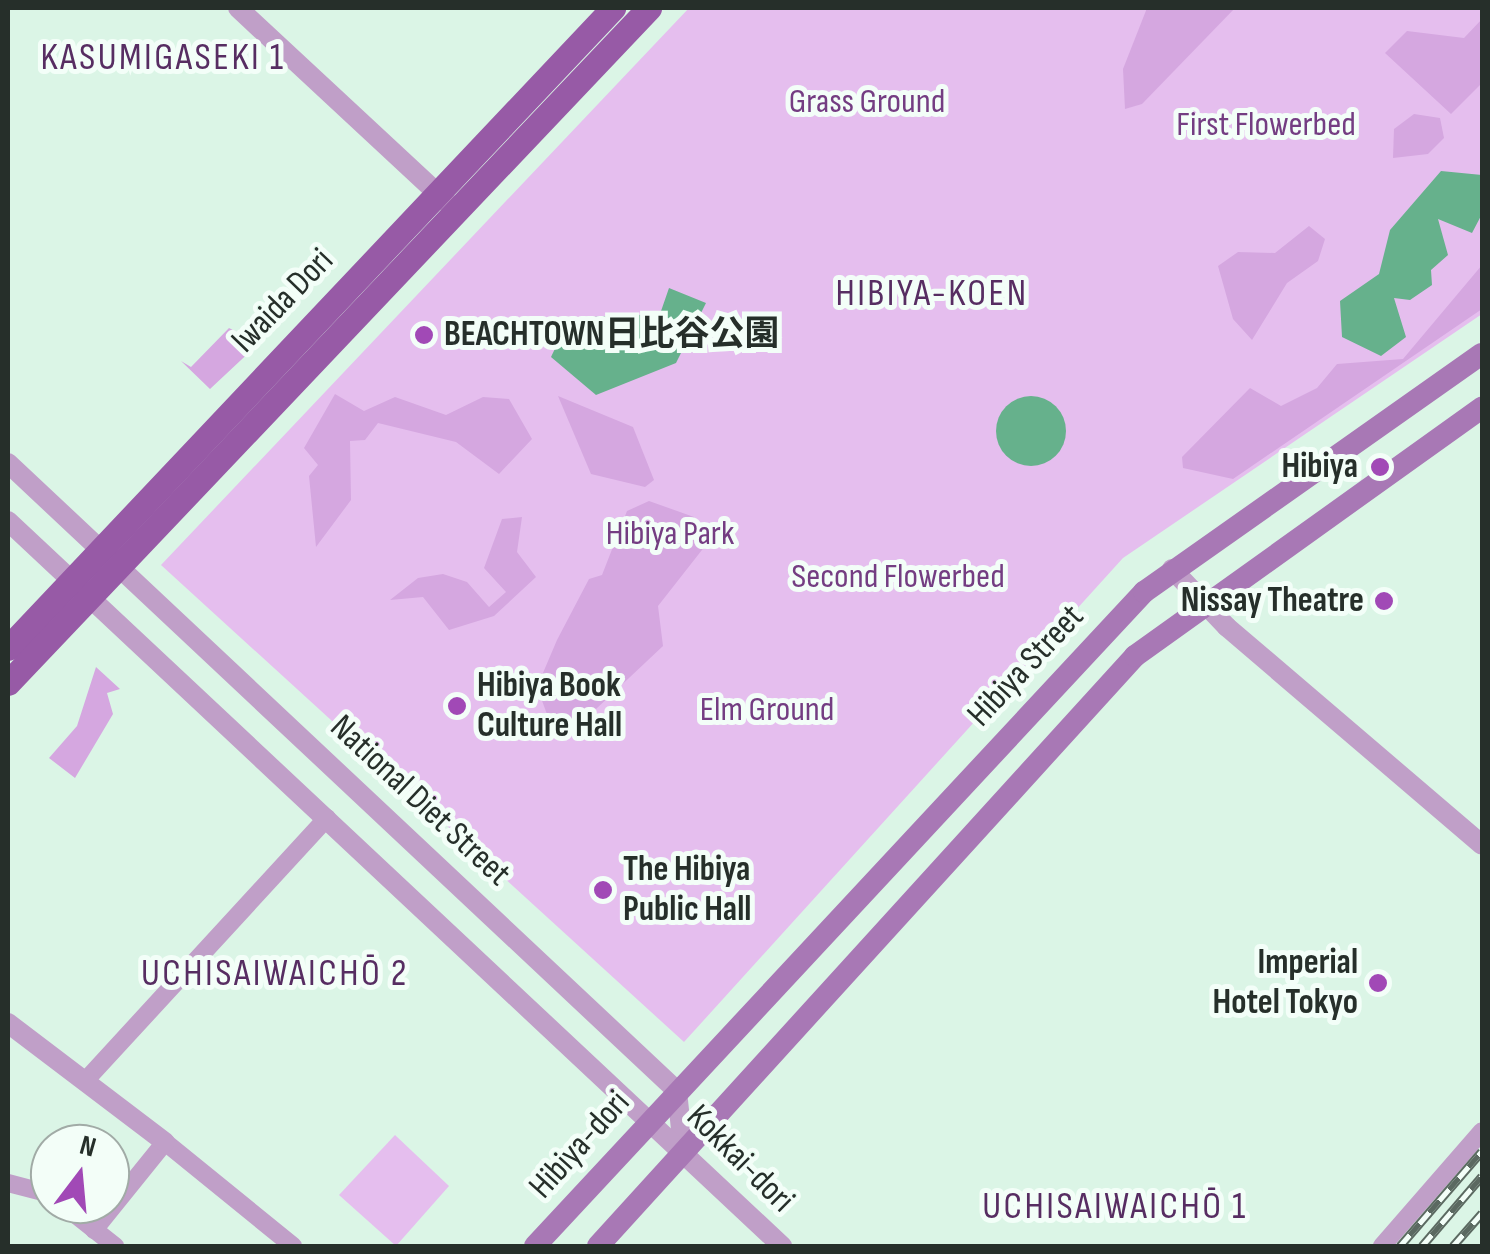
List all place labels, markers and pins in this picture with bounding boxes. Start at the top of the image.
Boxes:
place label: BEACHTOWN日比谷公園 [444,314,779,356]
marker: BEACHTOWN日比谷公園 [413,324,435,346]
place label: Hibiya [1282,446,1358,488]
marker: Hibiya [1367,454,1393,480]
place label: Nissay Theatre [1181,580,1364,622]
marker: Nissay Theatre [1373,590,1395,612]
place label: Hibiya Book Culture Hall [477,665,622,747]
marker: Hibiya Book Culture Hall [446,695,468,717]
place label: The Hibiya Public Hall [623,849,751,931]
marker: The Hibiya Public Hall [592,879,614,901]
place label: Imperial Hotel Tokyo [1213,942,1358,1024]
marker: Imperial Hotel Tokyo [1367,972,1389,994]

